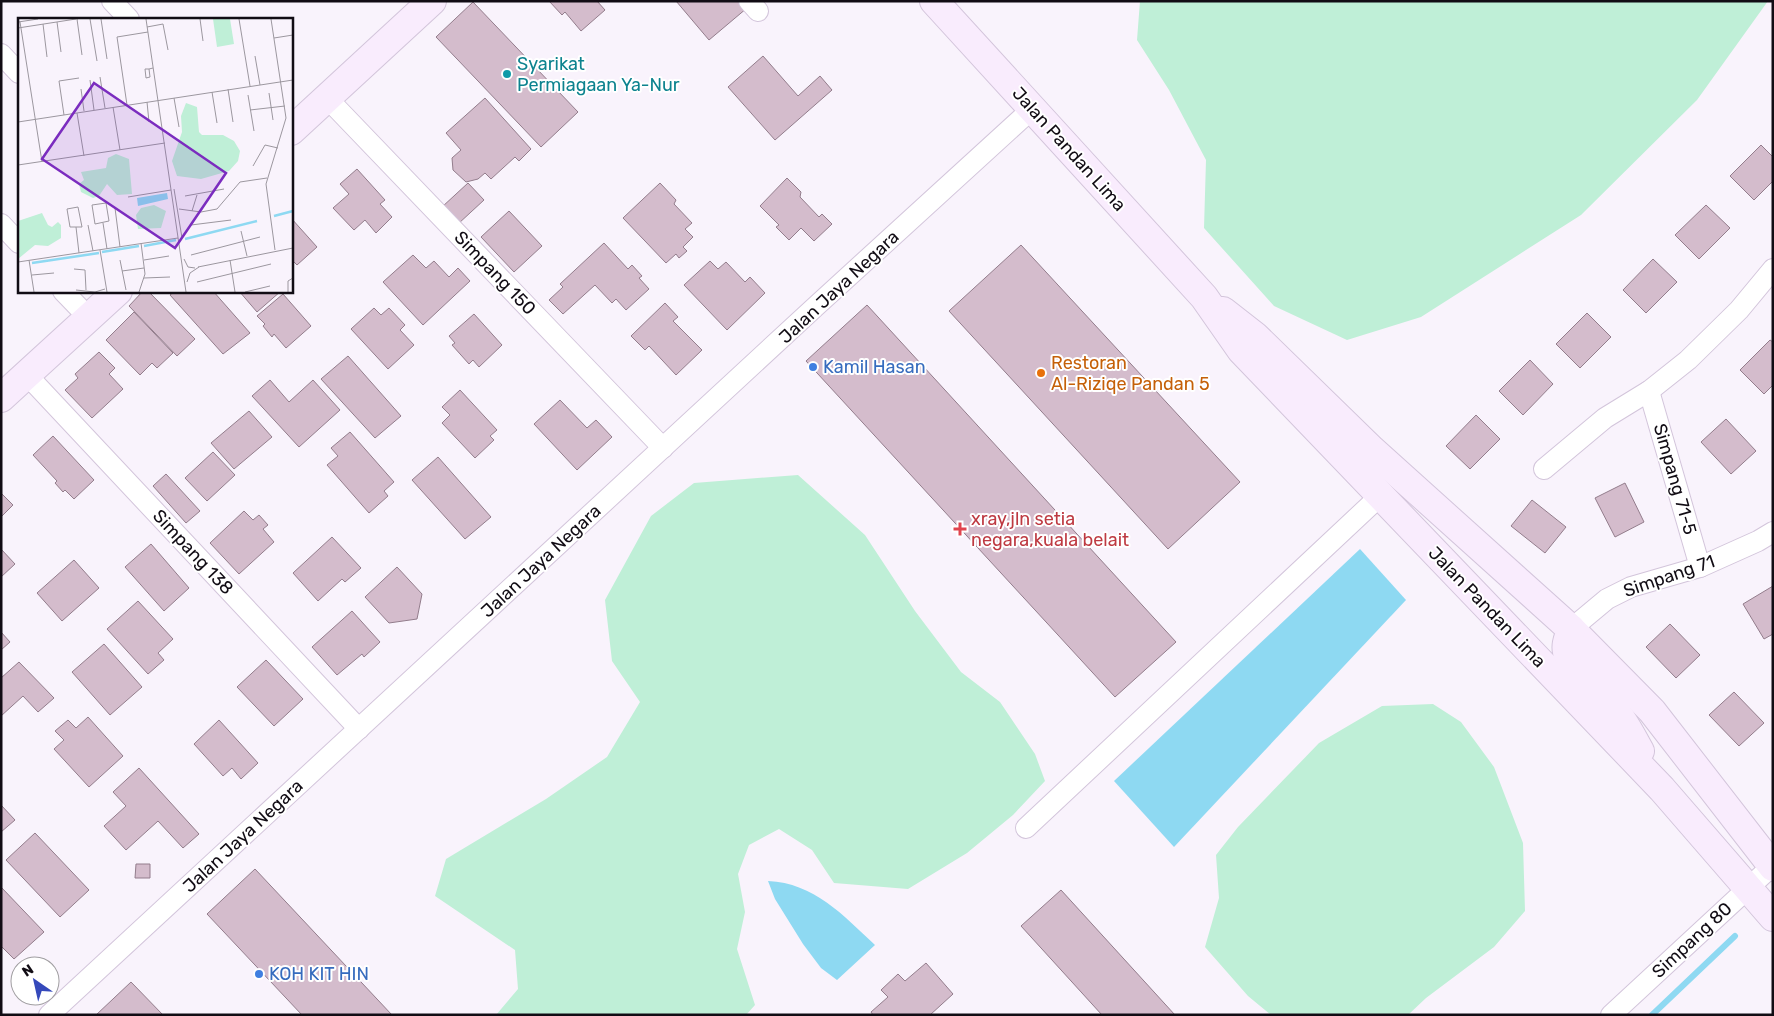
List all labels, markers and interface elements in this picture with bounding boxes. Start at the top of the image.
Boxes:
inset map [18,18,292,292]
place label: Syarikat Permiagaan Ya-Nur [517,53,680,96]
marker: Syarikat Permiagaan Ya-Nur [501,68,513,80]
street label: Jalan Pandan Lima [1007,82,1131,216]
street label: Simpang 150 [450,226,540,320]
street label: Jalan Jaya Negara [775,226,903,348]
place label: Restoran Al-Riziqe Pandan 5 [1051,352,1210,395]
place label: Kamil Hasan [823,356,926,378]
marker: Kamil Hasan [807,361,819,373]
marker: Restoran Al-Riziqe Pandan 5 [1035,367,1047,379]
street label: Simpang 71-5 [1649,421,1701,537]
street label: Jalan Jaya Negara [477,500,605,622]
street label: Simpang 138 [148,505,238,599]
place label: xray,jln setia negara,kuala belait [971,508,1129,551]
marker: xray,jln setia negara,kuala belait [953,522,967,536]
street label: Jalan Pandan Lima [1424,542,1550,672]
street label: Simpang 71 [1620,550,1718,602]
street label: Jalan Jaya Negara [179,775,307,897]
street label: Simpang 80 [1648,897,1736,983]
north arrow [10,956,60,1006]
text: N [19,961,37,981]
place label: KOH KIT HIN [269,963,369,985]
marker: KOH KIT HIN [253,968,265,980]

